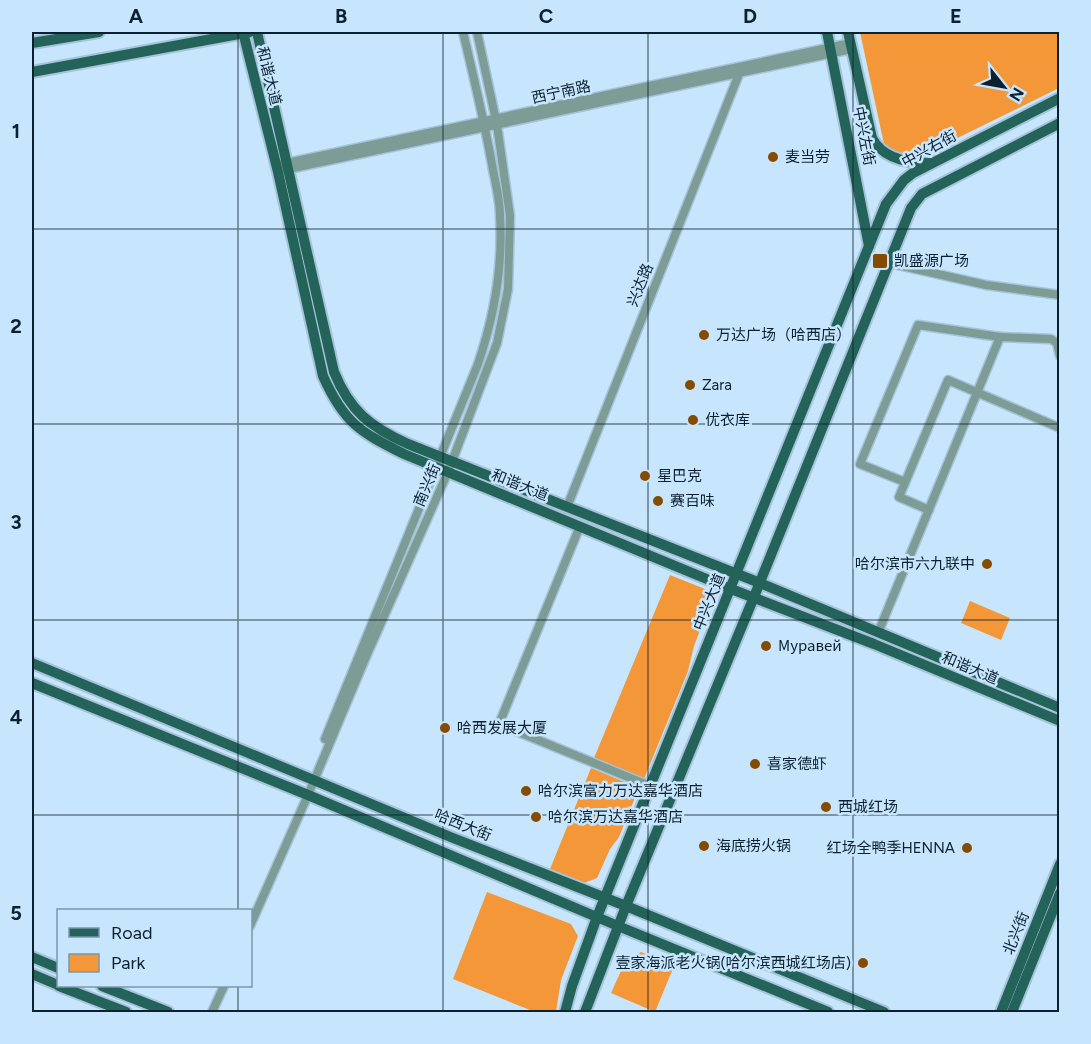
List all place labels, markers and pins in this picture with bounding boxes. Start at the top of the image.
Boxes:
place label: 麦当劳 [785,148,830,166]
marker: 麦当劳 [766,150,780,164]
marker: 凯盛源广场 [871,252,889,270]
place label: 凯盛源广场 [894,252,969,270]
place label: 万达广场（哈西店） [716,326,851,344]
marker: 万达广场（哈西店） [697,328,711,342]
place label: Zara [702,376,732,394]
marker: Zara [683,378,697,392]
place label: 优衣库 [705,411,750,429]
marker: 优衣库 [686,413,700,427]
place label: 星巴克 [657,467,702,485]
marker: 星巴克 [638,469,652,483]
place label: 赛百味 [670,492,715,510]
marker: 赛百味 [651,494,665,508]
place label: 哈尔滨市六九联中 [855,555,975,573]
marker: 哈尔滨市六九联中 [980,557,994,571]
place label: Муравей [778,637,842,655]
marker: Муравей [759,639,773,653]
place label: 哈西发展大厦 [457,719,547,737]
marker: 哈西发展大厦 [438,721,452,735]
place label: 喜家德虾 [767,755,827,773]
marker: 喜家德虾 [748,757,762,771]
place label: 哈尔滨富力万达嘉华酒店 [538,782,703,800]
marker: 哈尔滨富力万达嘉华酒店 [519,784,533,798]
place label: 西城红场 [838,798,898,816]
marker: 西城红场 [819,800,833,814]
place label: 哈尔滨万达嘉华酒店 [548,808,683,826]
marker: 哈尔滨万达嘉华酒店 [529,810,543,824]
place label: 海底捞火锅 [716,837,791,855]
marker: 海底捞火锅 [697,839,711,853]
place label: 红场全鸭季HENNA [826,839,955,857]
marker: 红场全鸭季HENNA [960,841,974,855]
place label: 壹家海派老火锅(哈尔滨西城红场店) [615,954,851,972]
marker: 壹家海派老火锅(哈尔滨西城红场店) [856,956,870,970]

